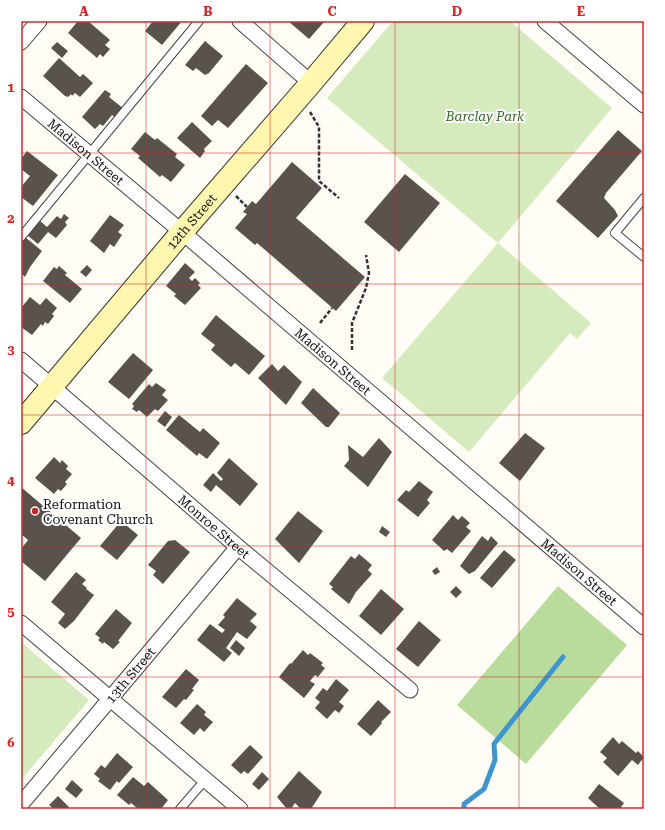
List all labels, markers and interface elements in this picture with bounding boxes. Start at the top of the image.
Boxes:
text: A [79,4,89,19]
text: B [203,4,213,19]
text: C [327,4,337,19]
text: D [452,4,462,19]
text: E [577,4,585,19]
text: 1 [7,80,15,95]
park label: Barclay Park [445,109,525,124]
street label: Madison Street [45,116,127,188]
street label: 12th Street [164,191,220,252]
text: 2 [7,211,15,226]
street label: Madison Street [292,325,374,398]
text: 3 [7,342,15,357]
text: 4 [7,473,15,488]
street label: Monroe Street [175,492,253,562]
place label: Reformation Covenant Church [43,497,154,527]
marker: Reformation Covenant Church [30,506,40,516]
street label: Madison Street [538,536,620,609]
text: 5 [7,604,15,619]
street label: 13th Street [103,644,158,706]
text: 6 [7,735,15,750]

